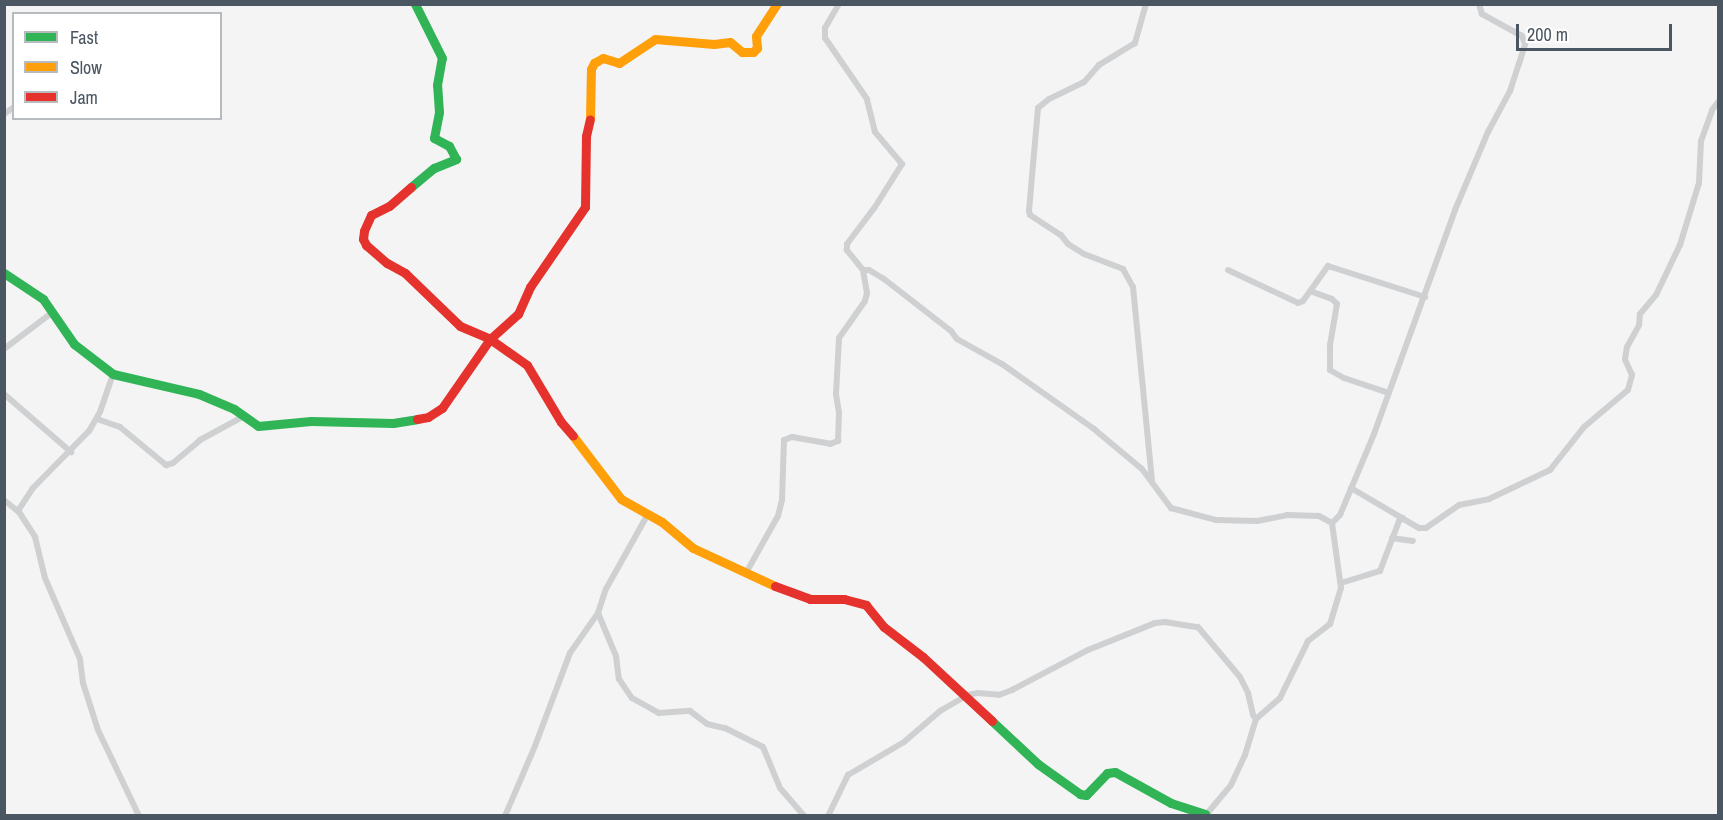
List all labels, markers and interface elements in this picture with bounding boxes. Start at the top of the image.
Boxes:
legend [12,12,222,120]
scale bar [1519,12,1675,50]
text: 200 m [1527,22,1568,47]
text: Fast [70,25,98,50]
text: Slow [70,55,102,80]
text: Jam [70,85,98,110]

